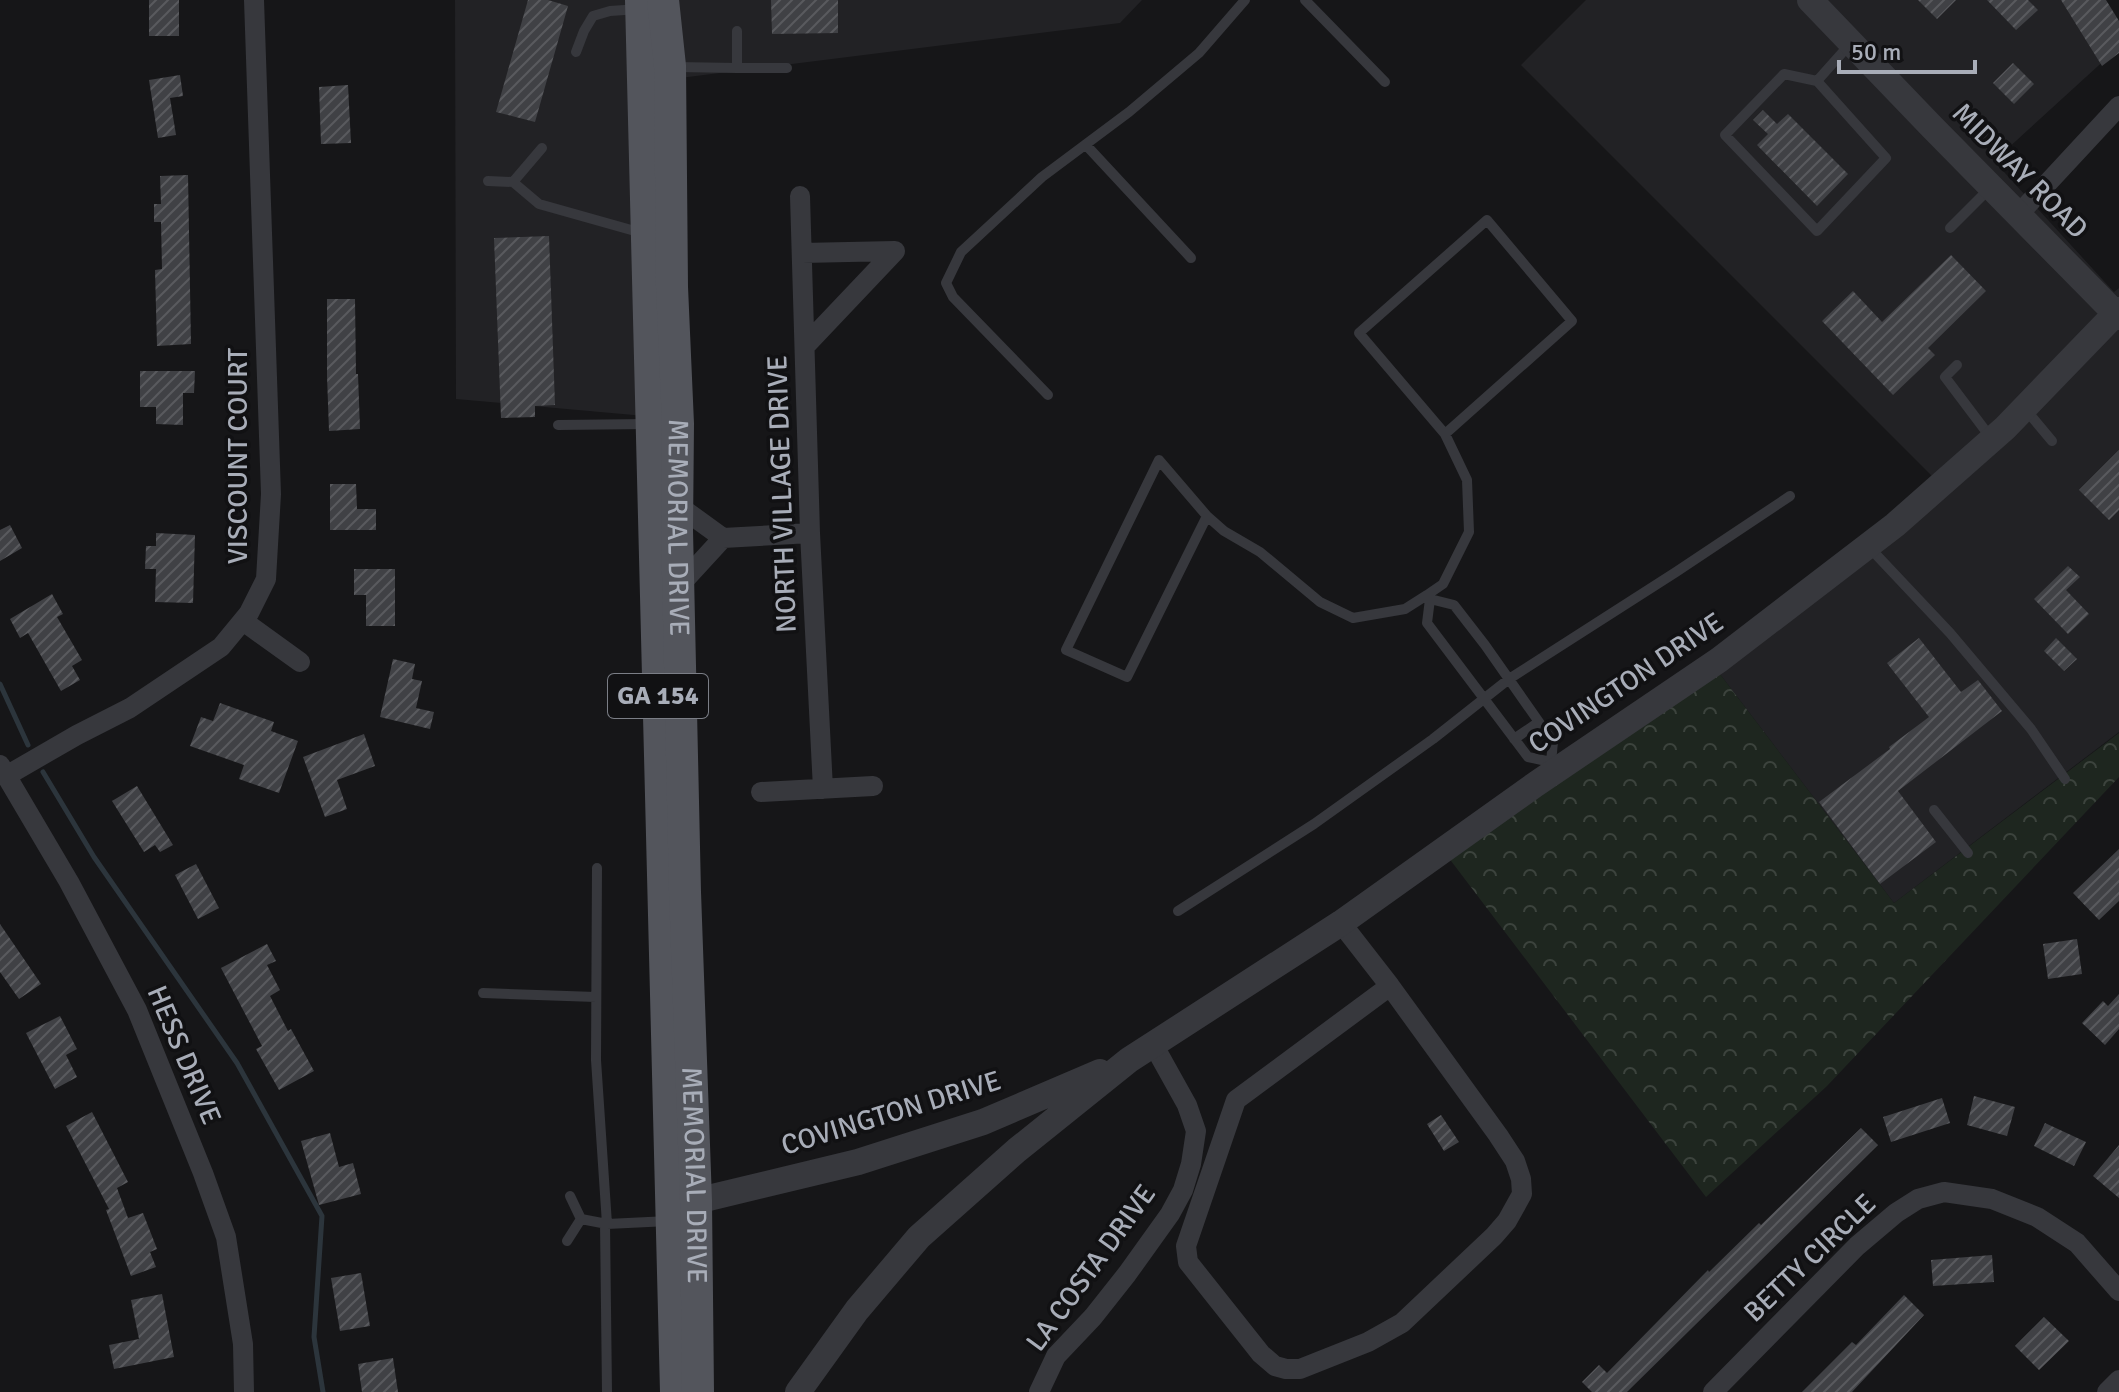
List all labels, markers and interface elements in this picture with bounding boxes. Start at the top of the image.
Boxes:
scale bar [1839,24,1975,74]
text: 50 m [1851,37,1901,67]
street label: MIDWAY ROAD [1945,96,2095,246]
street label: VISCOUNT COURT [221,347,255,564]
street label: NORTH VILLAGE DRIVE [760,355,804,633]
street label: MEMORIAL DRIVE [660,419,696,637]
street label: COVINGTON DRIVE [1522,605,1730,761]
road number: GA 154 [608,674,708,718]
street label: HESS DRIVE [140,981,228,1129]
street label: COVINGTON DRIVE [777,1063,1005,1163]
street label: MEMORIAL DRIVE [674,1066,714,1284]
street label: LA COSTA DRIVE [1019,1178,1163,1358]
street label: BETTY CIRCLE [1737,1187,1883,1329]

